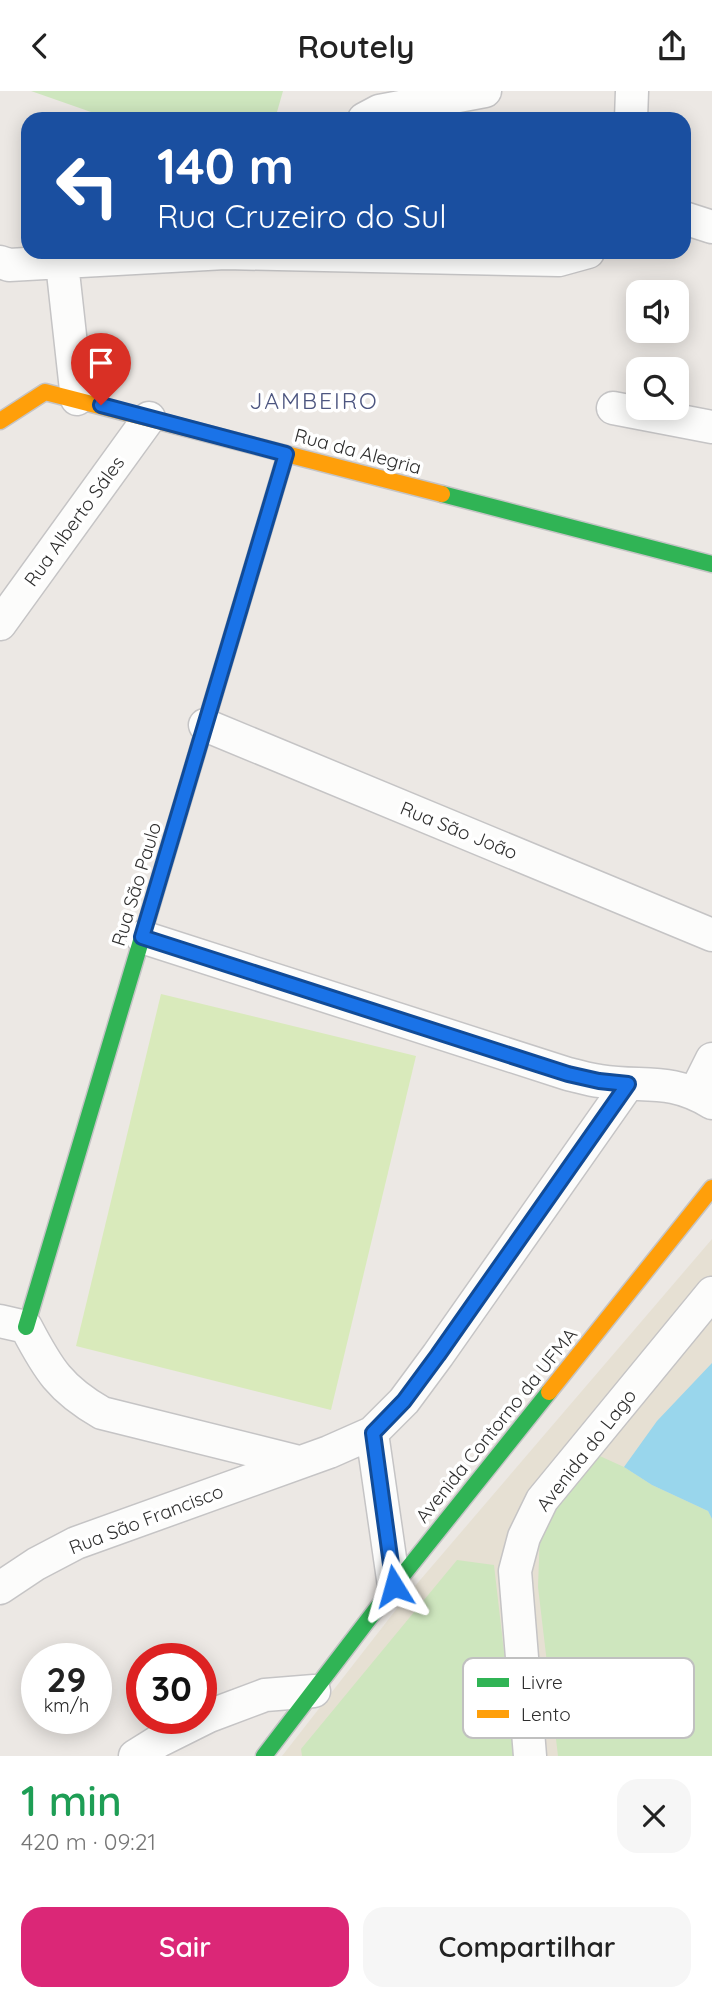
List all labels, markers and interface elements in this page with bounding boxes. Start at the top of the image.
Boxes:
text: Routely [297,26,415,66]
icon: back [21,27,59,65]
icon: share [653,27,691,65]
text: 140 m [157,135,294,196]
icon: left [42,140,133,231]
text: Rua Cruzeiro do Sul [157,196,447,236]
map controls [626,280,689,420]
button: sound [626,280,689,343]
pin [71,333,131,405]
icon: arrive [82,344,120,382]
button: search [626,357,689,420]
district label: JAMBEIRO [249,386,379,415]
street label: Rua da Alegria [292,423,424,479]
street label: Rua Alberto Sáles [19,451,129,591]
street label: Rua São João [397,796,521,864]
street label: Rua São Paulo [106,819,166,949]
street label: Avenida Contorno da UFMA [410,1323,582,1527]
street label: Avenida do Lago [531,1384,641,1516]
street label: Rua São Francisco [66,1479,226,1559]
position arrow [357,1549,431,1623]
speed limit sign: 30 [126,1643,217,1734]
text: 29 [47,1657,86,1701]
legend [463,1658,694,1738]
text: Livre [521,1670,563,1694]
text: km/h [44,1694,89,1717]
text: Lento [521,1702,571,1726]
text: 1 min [21,1774,122,1827]
button: close [617,1779,691,1853]
text: 420 m · 09:21 [21,1827,156,1856]
button: Sair [21,1907,349,1987]
button: Compartilhar [363,1907,691,1987]

